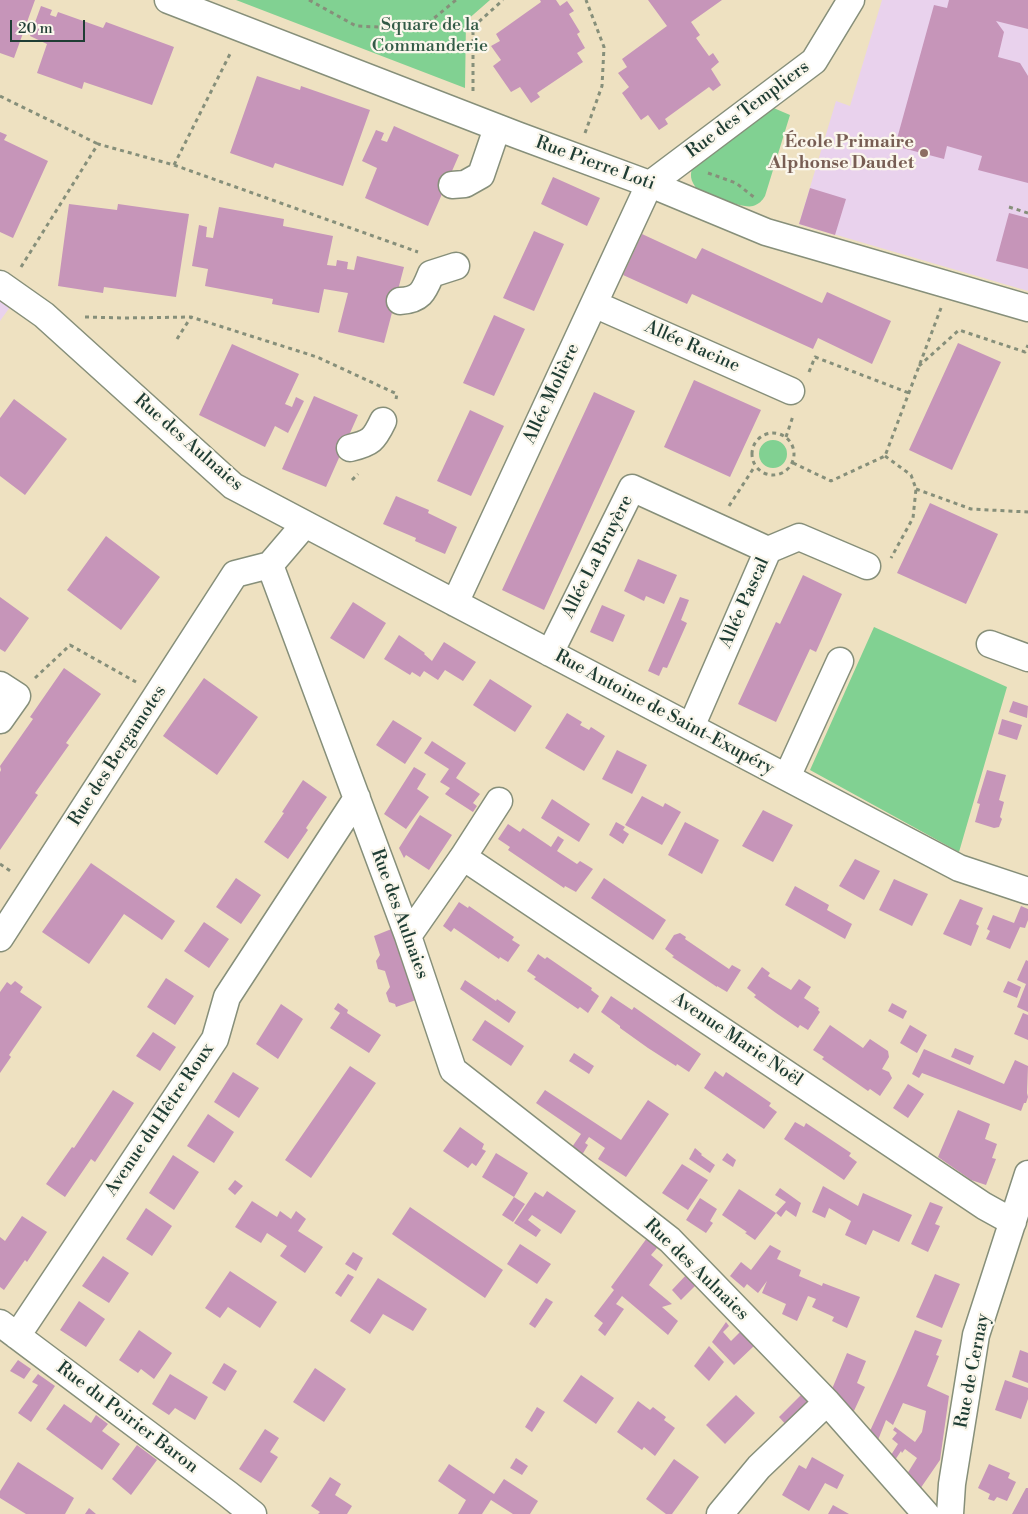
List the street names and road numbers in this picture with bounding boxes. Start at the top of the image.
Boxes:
street label: Rue des Templiers [682,57,814,163]
street label: Rue Pierre Loti [532,132,658,196]
street label: Allée Racine [641,316,743,378]
street label: Allée Molière [519,340,585,448]
street label: Rue des Aulnaies [129,390,247,496]
street label: Allée La Bruyère [558,492,638,622]
street label: Allée Pascal [715,554,775,652]
street label: Rue Antoine de Saint-Exupéry [551,646,777,780]
street label: Rue des Bergamotes [65,682,171,830]
street label: Rue des Aulnaies [365,846,433,982]
street label: Avenue Marie Noël [668,988,806,1092]
street label: Avenue du Hêtre Roux [101,1040,219,1200]
street label: Rue des Aulnaies [639,1215,753,1325]
street label: Rue de Cernay [951,1312,995,1430]
street label: Rue du Poirier Baron [52,1358,202,1478]

